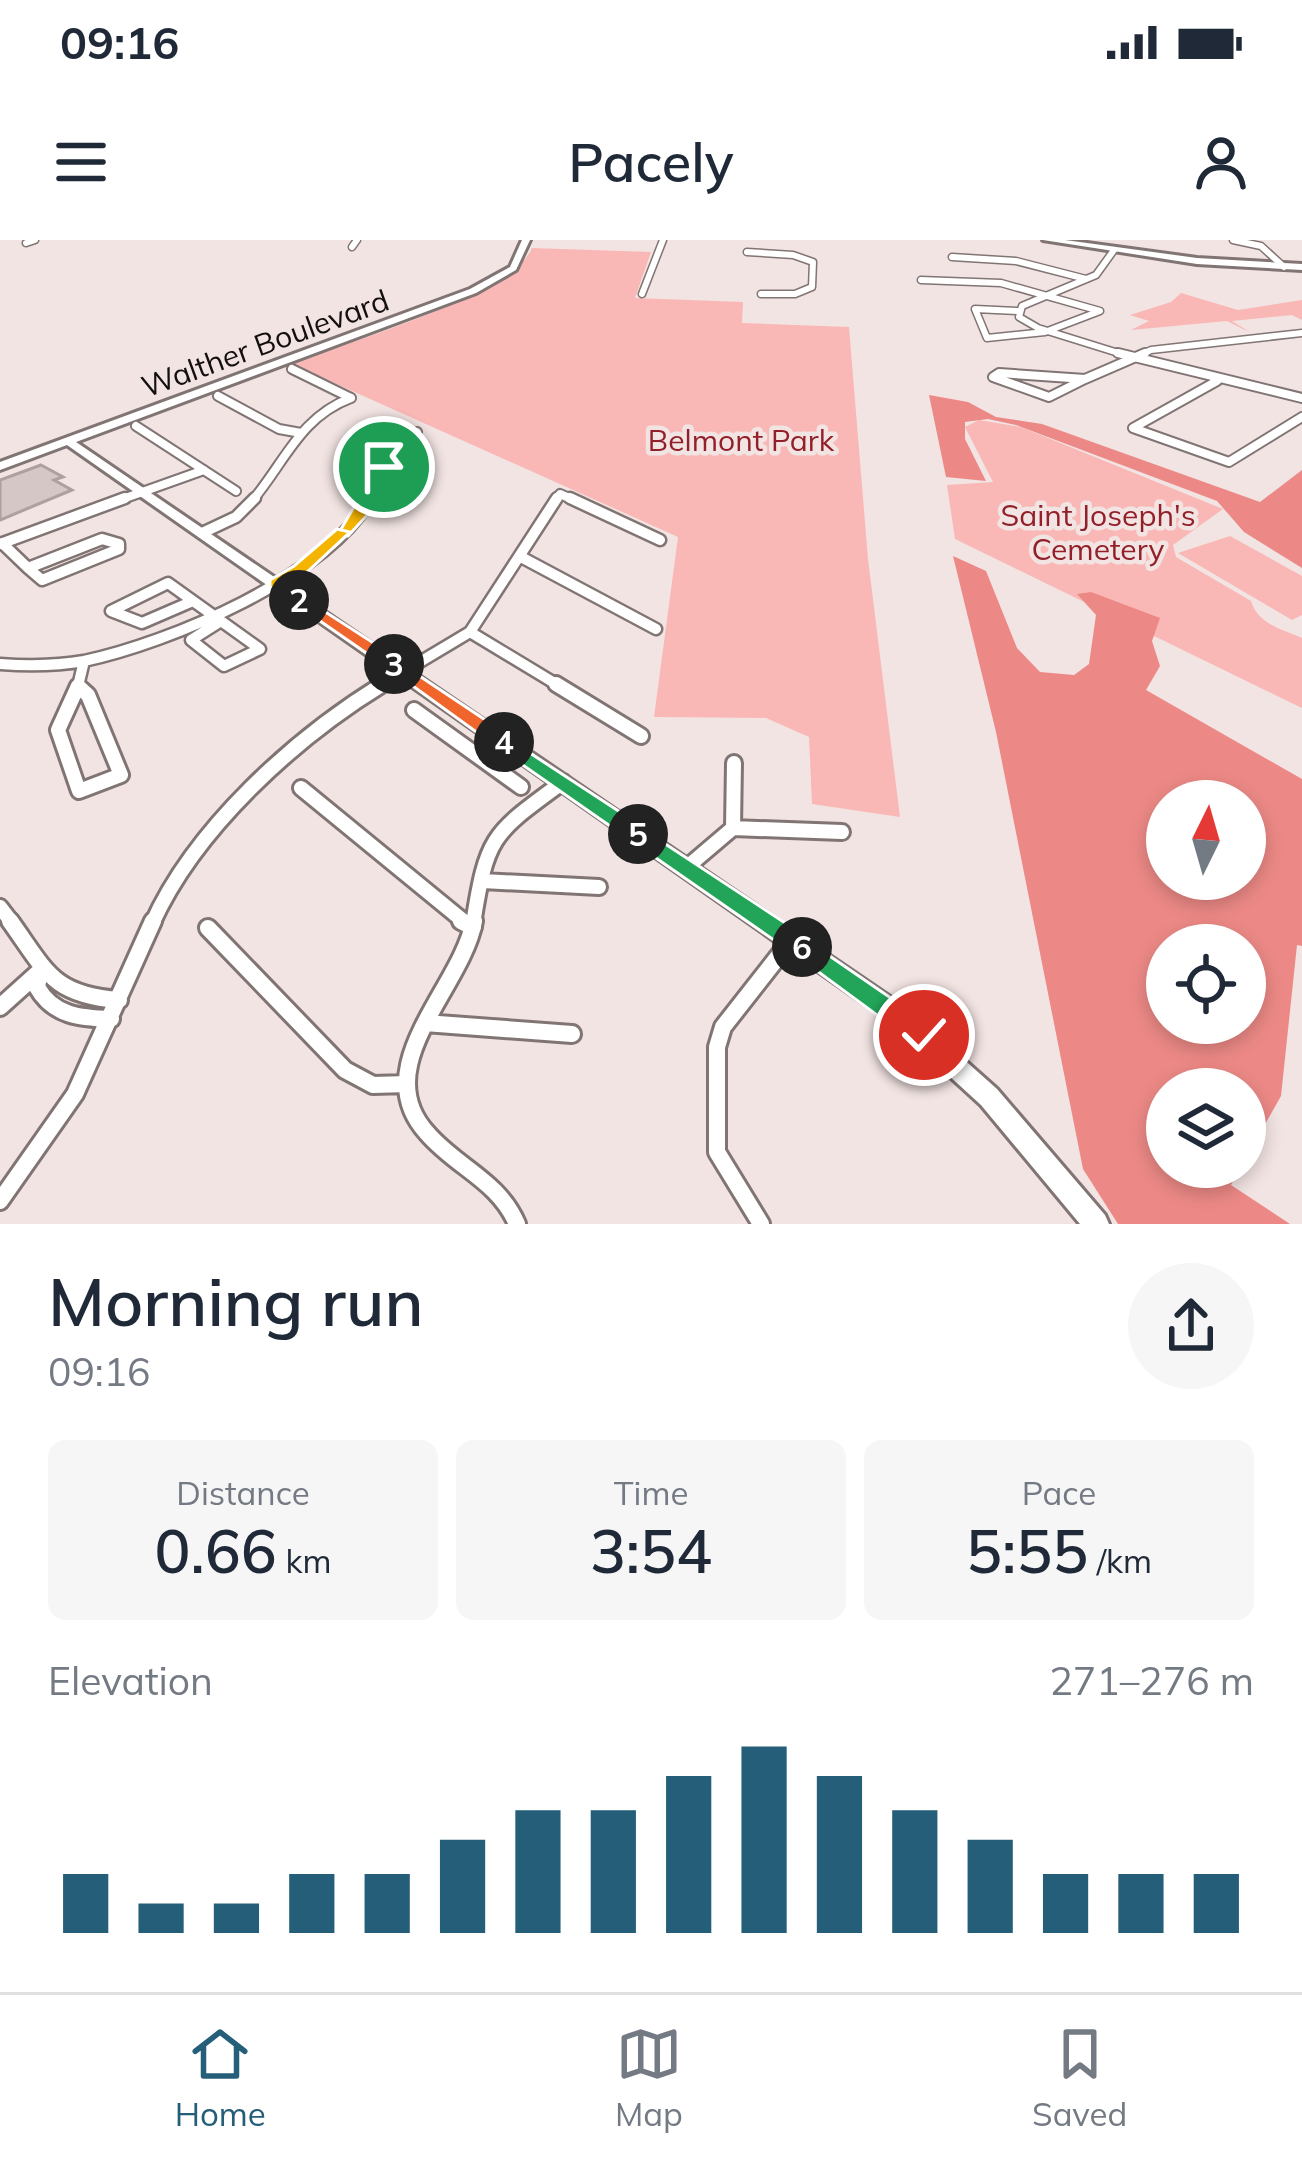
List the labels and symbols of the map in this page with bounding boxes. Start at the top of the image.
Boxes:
street label: Walther Boulevard [136,281,394,405]
pin [333,416,435,518]
park label: Belmont Park [648,421,835,459]
park label: Saint Joseph's Cemetery [1000,496,1196,568]
pin: 2 [269,570,329,630]
pin: 3 [364,634,424,694]
pin: 4 [474,712,534,772]
north arrow [1146,780,1266,900]
pin: 5 [608,804,668,864]
pin: 6 [772,917,832,977]
pin [873,984,975,1086]

